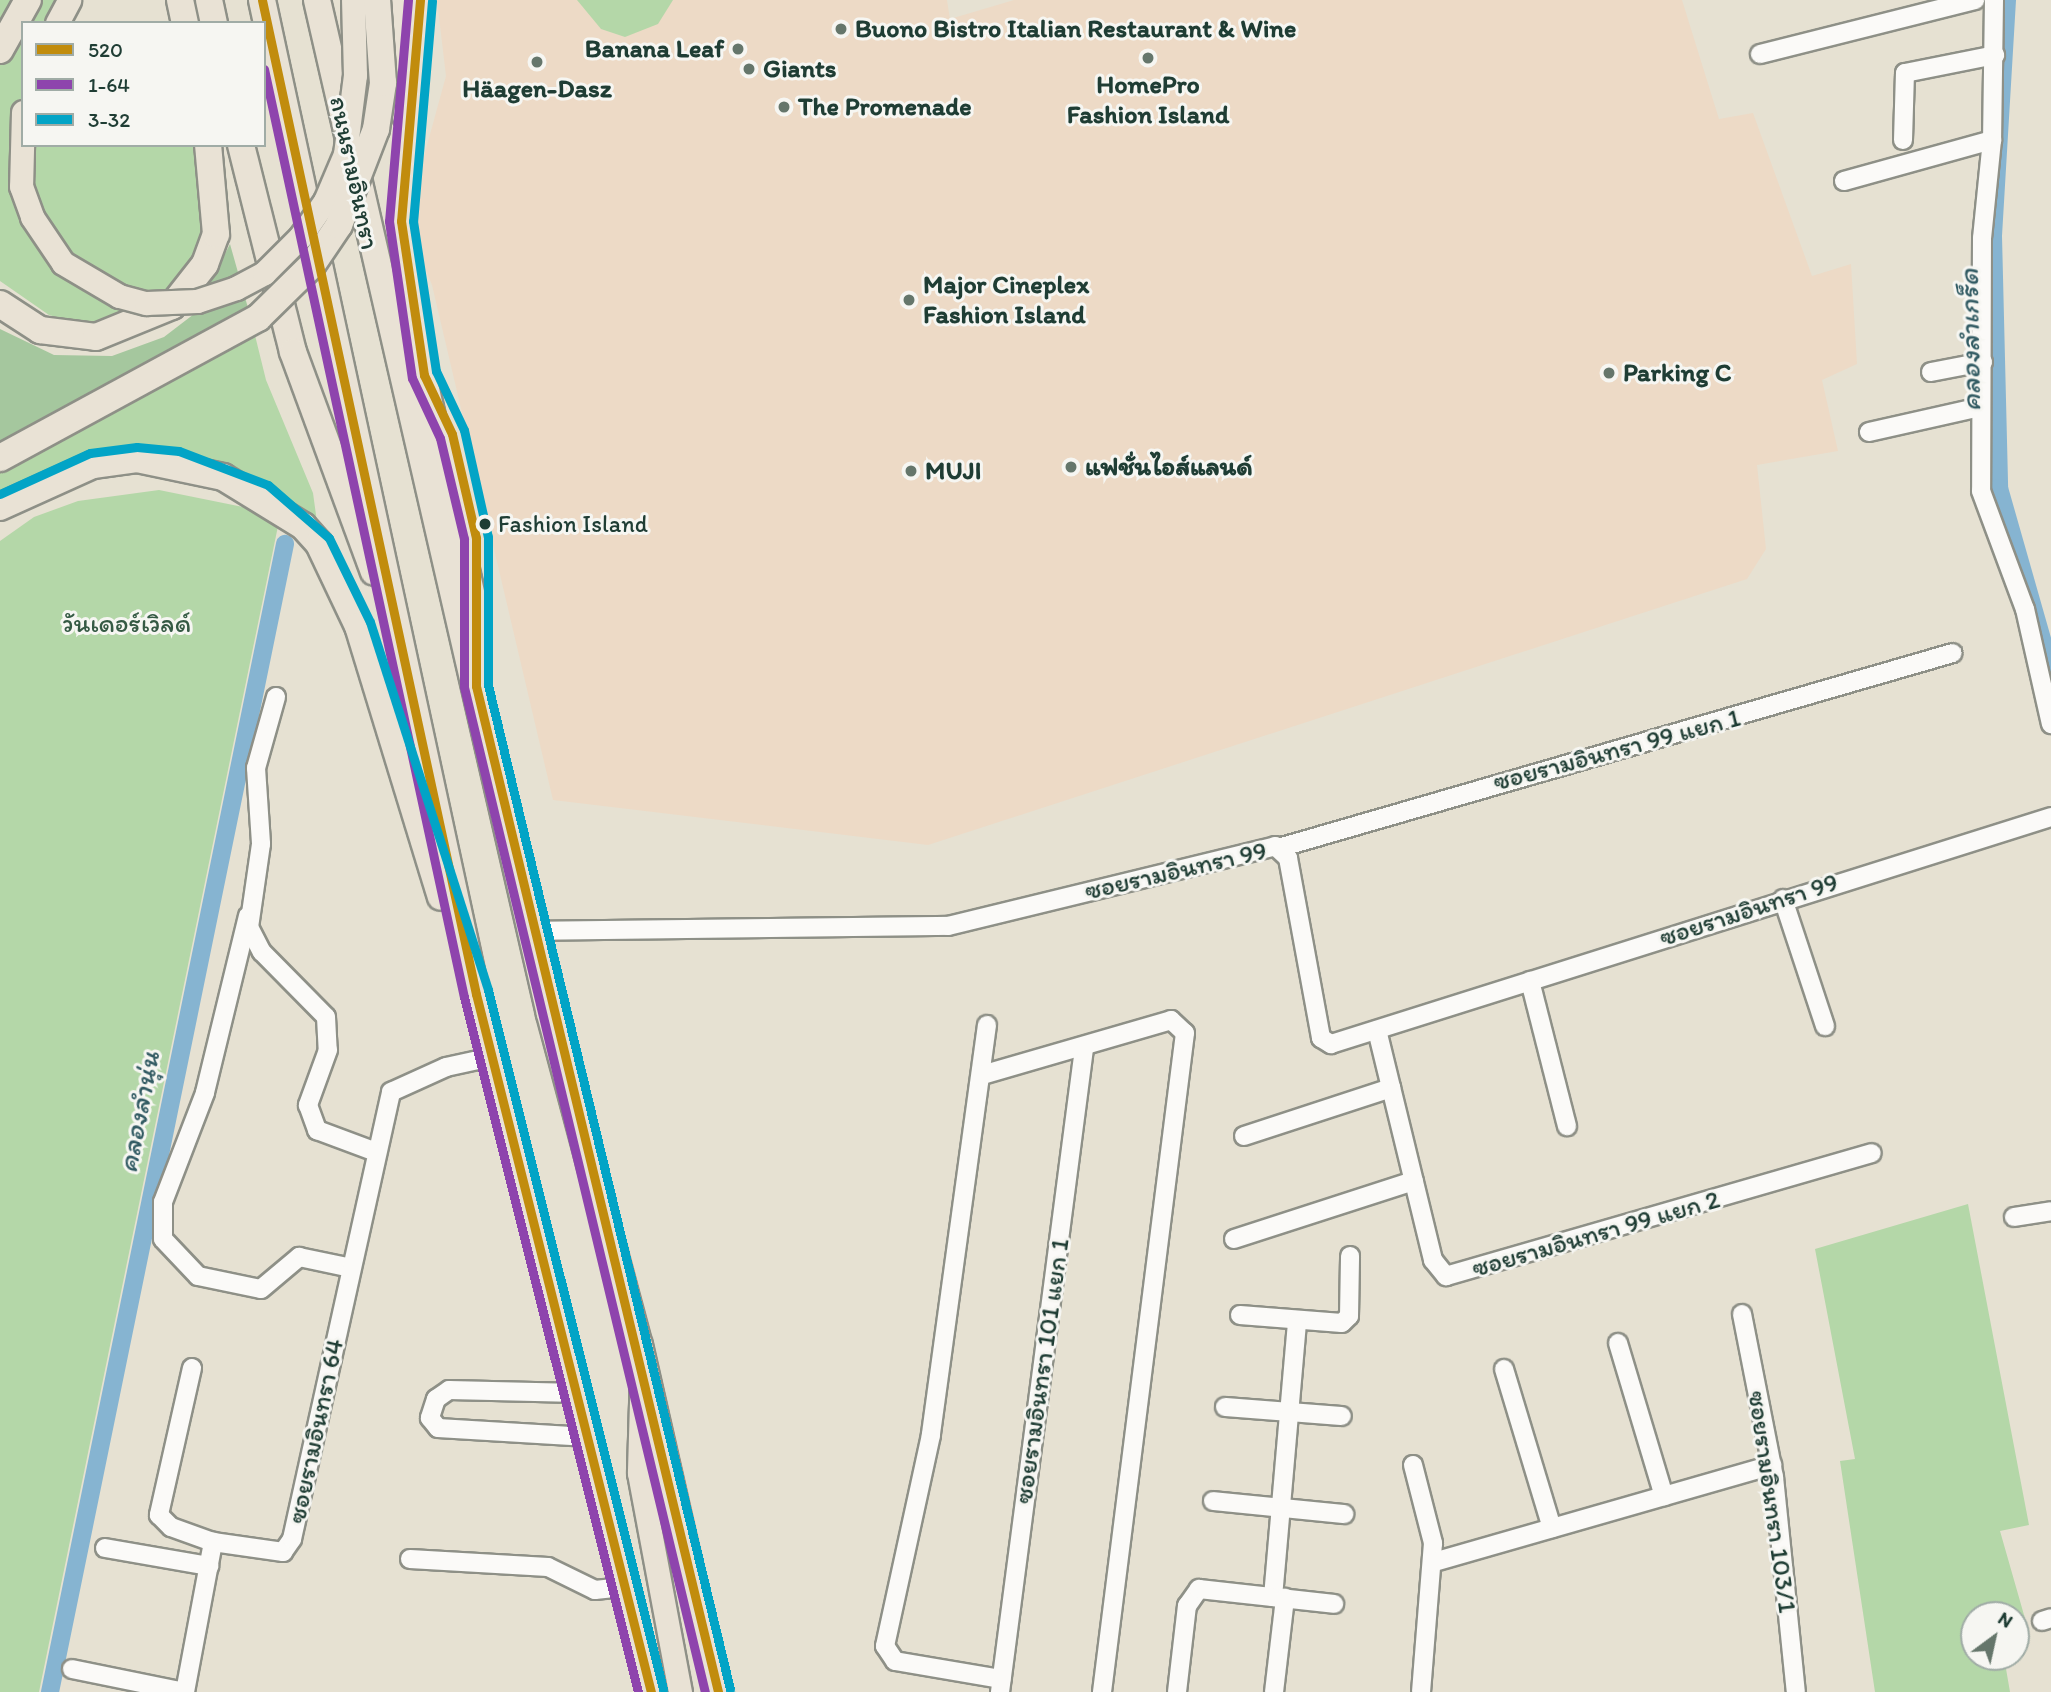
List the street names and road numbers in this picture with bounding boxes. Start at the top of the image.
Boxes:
street label: ถนนรามอินทรา [323,94,385,252]
street label: ซอยรามอินทรา 99 แยก 1 [1490,702,1744,798]
street label: ซอยรามอินทรา 99 [1082,835,1270,907]
street label: ซอยรามอินทรา 99 [1656,866,1842,954]
street label: ซอยรามอินทรา 99 แยก 2 [1469,1184,1723,1284]
street label: ซอยรามอินทรา 101 แยก 1 [1008,1236,1076,1506]
street label: ซอยรามอินทรา 64 [281,1336,351,1526]
street label: ซอยรามอินทรา 103/1 [1741,1389,1803,1615]

